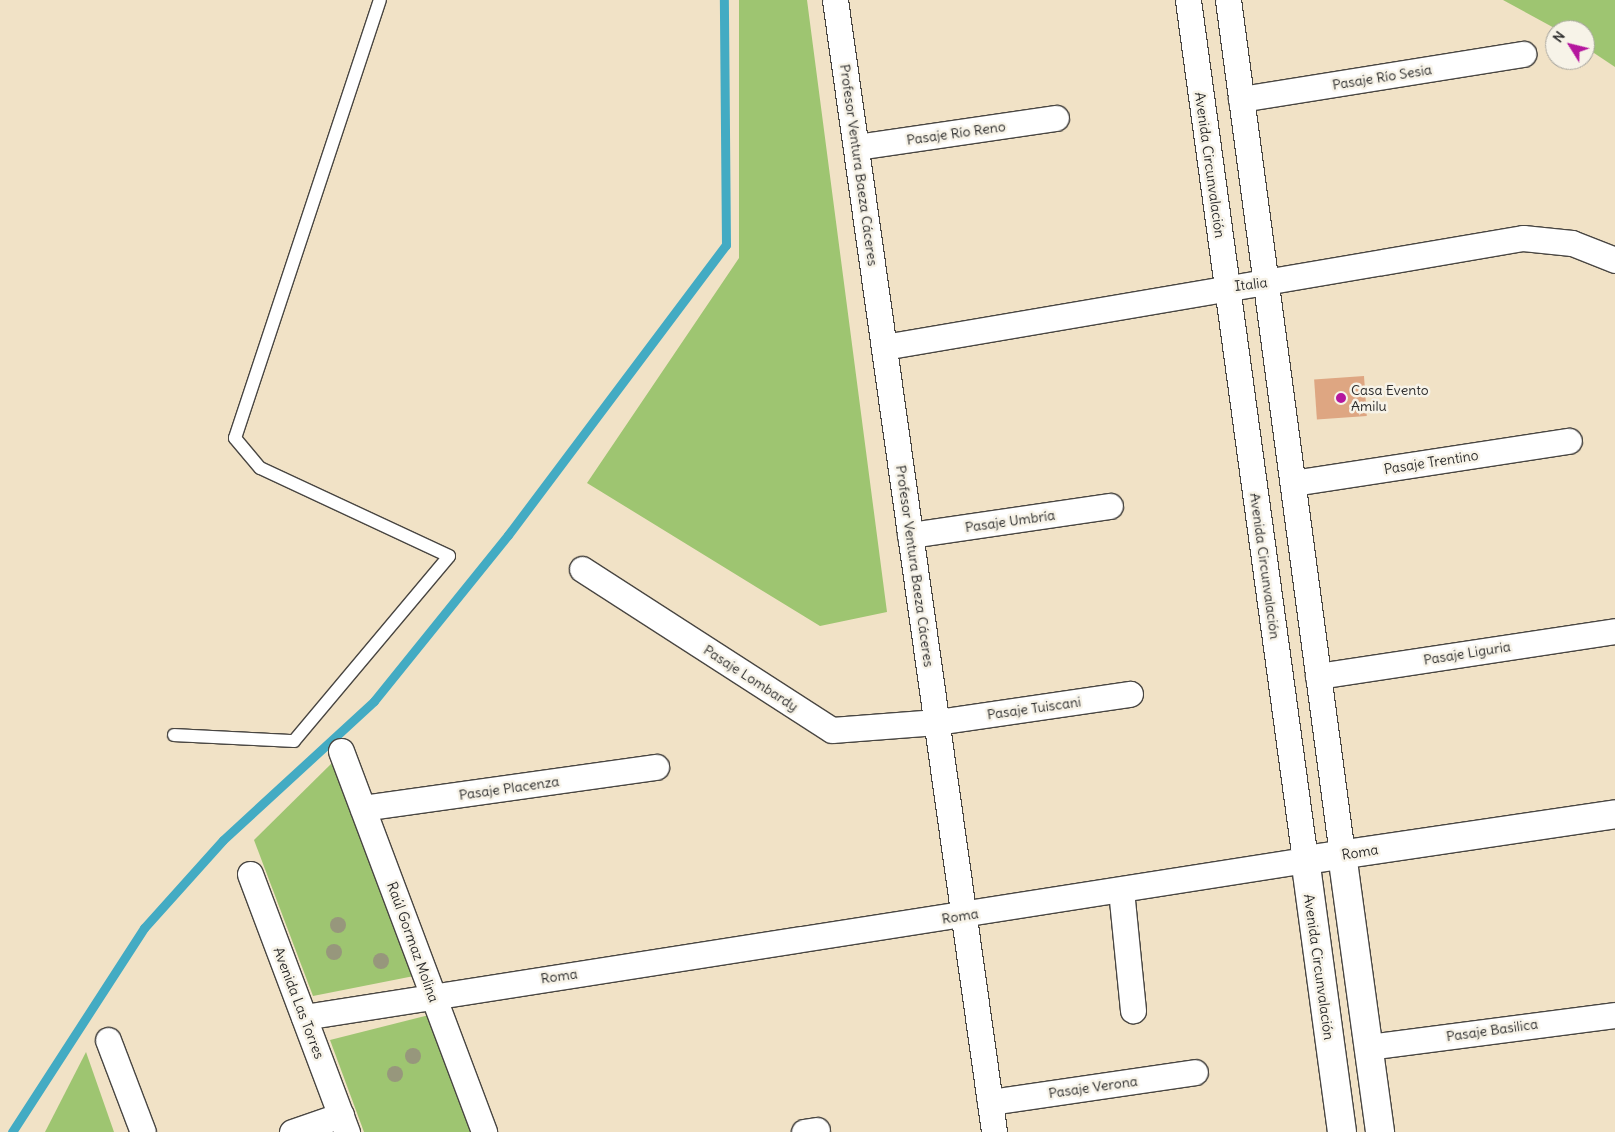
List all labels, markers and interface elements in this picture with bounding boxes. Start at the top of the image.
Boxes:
north arrow [1545,20,1595,70]
text: N [1549,28,1569,46]
street label: Pasaje Río Sesia [1331,61,1433,93]
street label: Profesor Ventura Baeza Cáceres [837,63,881,267]
street label: Avenida Circunvalación [1191,91,1229,239]
street label: Pasaje Río Reno [905,118,1007,148]
street label: Italia [1234,274,1268,294]
place label: Casa Evento Amilu [1351,382,1429,414]
marker: Casa Evento Amilu [1335,392,1347,404]
street label: Pasaje Trentino [1383,446,1479,478]
street label: Profesor Ventura Baeza Cáceres [893,464,937,668]
street label: Avenida Circunvalación [1246,492,1284,640]
street label: Pasaje Umbría [964,506,1056,536]
street label: Pasaje Liguria [1422,638,1512,668]
street label: Pasaje Lombardy [701,641,801,715]
street label: Pasaje Tuiscani [986,693,1082,723]
street label: Pasaje Placenza [458,773,560,803]
street label: Roma [1340,841,1380,863]
street label: Raúl Gormaz Molina [383,880,443,1004]
street label: Avenida Circunvalación [1300,893,1338,1041]
street label: Roma [940,905,980,927]
street label: Avenida Las Torres [270,945,328,1061]
street label: Roma [540,965,578,987]
street label: Pasaje Basilica [1445,1015,1539,1045]
street label: Pasaje Verona [1047,1072,1139,1102]

